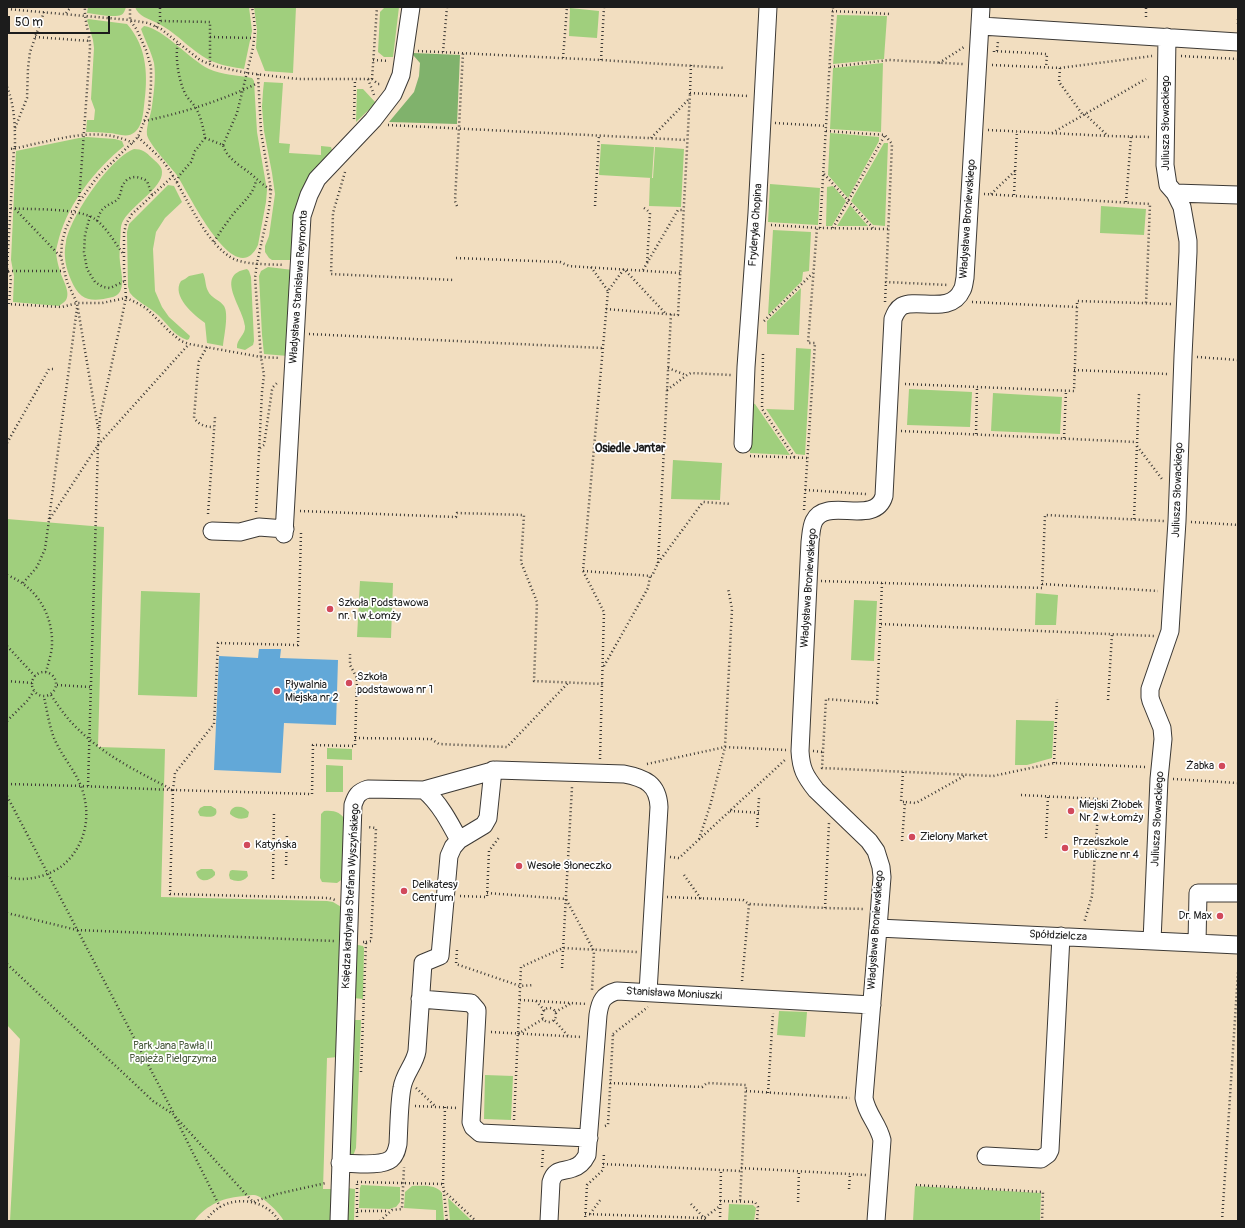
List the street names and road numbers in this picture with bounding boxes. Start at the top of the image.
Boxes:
street label: Juliusza Słowackiego [1159,75,1173,171]
street label: Władysława Broniewskiego [957,159,979,279]
street label: Fryderyka Chopina [747,183,765,267]
street label: Władysława Stanisława Reymonta [287,210,311,364]
street label: Juliusza Słowackiego [1170,442,1186,538]
street label: Władysława Broniewskiego [798,528,820,648]
street label: Juliusza Słowackiego [1149,771,1167,867]
street label: Księdza kardynała Stefana Wyszyńskiego [340,803,362,989]
street label: Władysława Broniewskiego [865,870,887,990]
street label: Spółdzielcza [1029,928,1087,944]
street label: Stanisława Moniuszki [626,985,722,1003]

